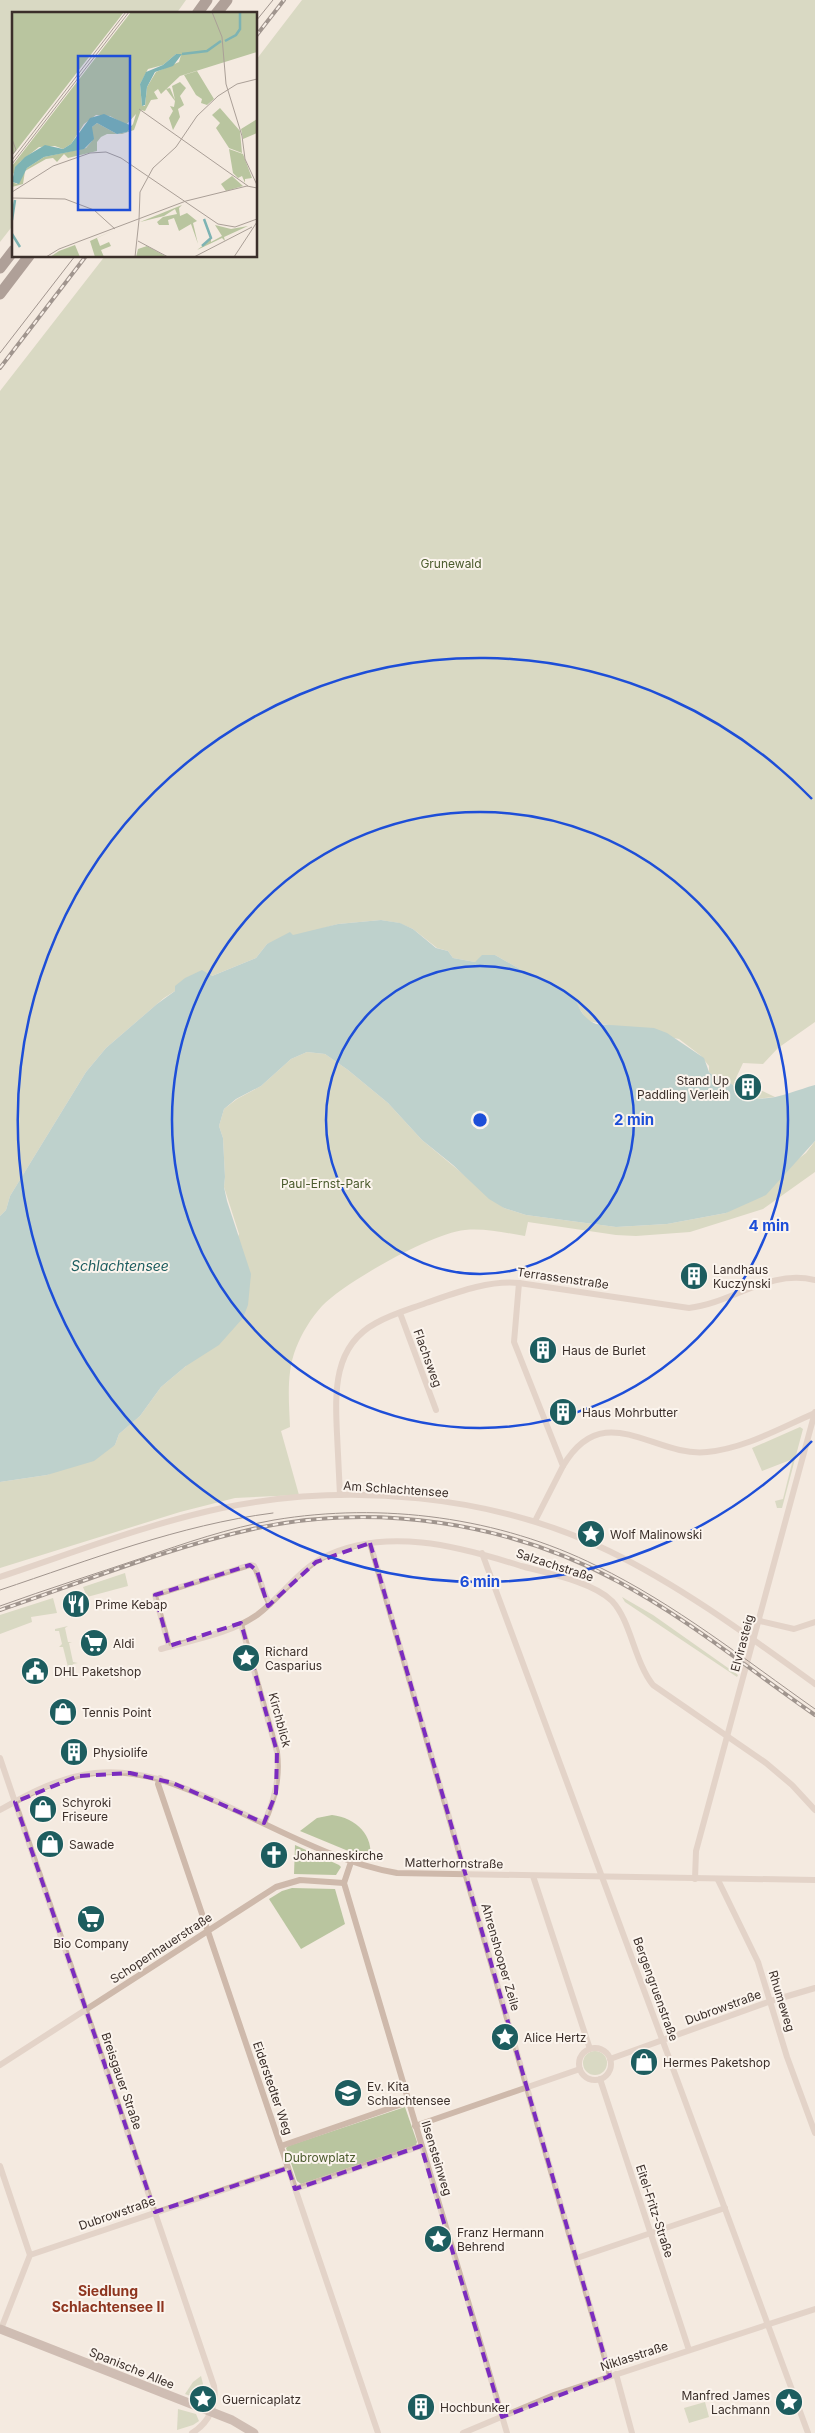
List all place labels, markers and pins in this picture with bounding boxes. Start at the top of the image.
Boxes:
building icon: Stand Up Paddling Verleih [733,1072,763,1102]
place label: Stand Up Paddling Verleih [637,1073,729,1102]
centre of rings [471,1111,489,1129]
building icon: Landhaus Kuczynski [679,1261,709,1291]
place label: Landhaus Kuczynski [713,1262,771,1291]
building icon: Haus de Burlet [528,1335,558,1365]
place label: Haus de Burlet [562,1343,646,1358]
building icon: Haus Mohrbutter [548,1397,578,1427]
place label: Haus Mohrbutter [582,1405,678,1420]
place icon: Wolf Malinowski [576,1519,606,1549]
place label: Wolf Malinowski [610,1527,702,1542]
restaurant icon: Prime Kebap [61,1589,91,1619]
place label: Prime Kebap [95,1597,167,1612]
supermarket icon: Aldi [79,1628,109,1658]
place label: Aldi [113,1636,135,1651]
place icon: Richard Casparius [231,1643,261,1673]
place label: Richard Casparius [265,1644,322,1673]
public building icon: DHL Paketshop [20,1656,50,1686]
place label: DHL Paketshop [54,1664,141,1679]
shop icon: Tennis Point [48,1697,78,1727]
place label: Tennis Point [82,1705,151,1720]
building icon: Physiolife [59,1737,89,1767]
place label: Physiolife [93,1745,148,1760]
shop icon: Schyroki Friseure [28,1794,58,1824]
place label: Schyroki Friseure [62,1795,111,1824]
shop icon: Sawade [35,1829,65,1859]
place label: Sawade [69,1837,114,1852]
church icon: Johanneskirche [259,1840,289,1870]
place label: Johanneskirche [293,1848,383,1863]
supermarket icon: Bio Company [76,1904,106,1934]
place label: Bio Company [53,1936,129,1951]
place icon: Alice Hertz [490,2022,520,2052]
place label: Alice Hertz [524,2030,587,2045]
shop icon: Hermes Paketshop [629,2047,659,2077]
place label: Hermes Paketshop [663,2055,770,2070]
school or university icon: Ev. Kita Schlachtensee [333,2078,363,2108]
place label: Ev. Kita Schlachtensee [367,2079,450,2108]
place icon: Franz Hermann Behrend [423,2224,453,2254]
place label: Franz Hermann Behrend [457,2225,544,2254]
place icon: Guernicaplatz [188,2384,218,2414]
place icon: Manfred James Lachmann [774,2387,804,2417]
place label: Manfred James Lachmann [681,2388,770,2417]
place label: Guernicaplatz [222,2392,301,2407]
building icon: Hochbunker [406,2392,436,2422]
place label: Hochbunker [440,2400,510,2415]

